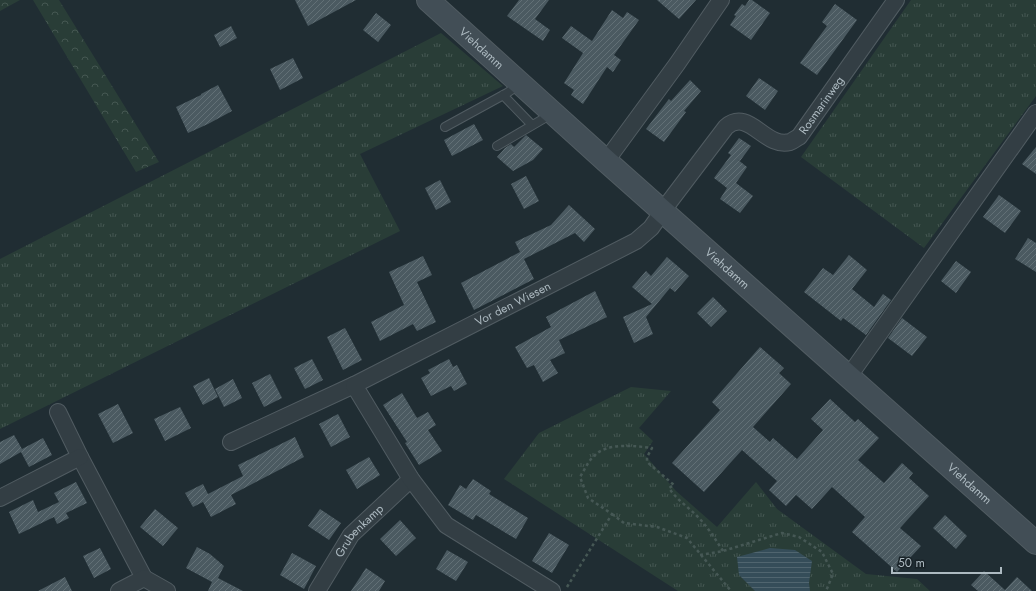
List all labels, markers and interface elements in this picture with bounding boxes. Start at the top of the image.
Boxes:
street label: Viehdamm [455,23,508,73]
street label: Rosmarinweg [795,72,848,138]
street label: Viehdamm [701,244,754,294]
street label: Vor den Wiesen [472,277,554,331]
street label: Viehdamm [943,459,996,509]
street label: Grubenkamp [330,500,388,561]
scale bar [892,549,1001,575]
text: 50 m [898,554,925,572]

